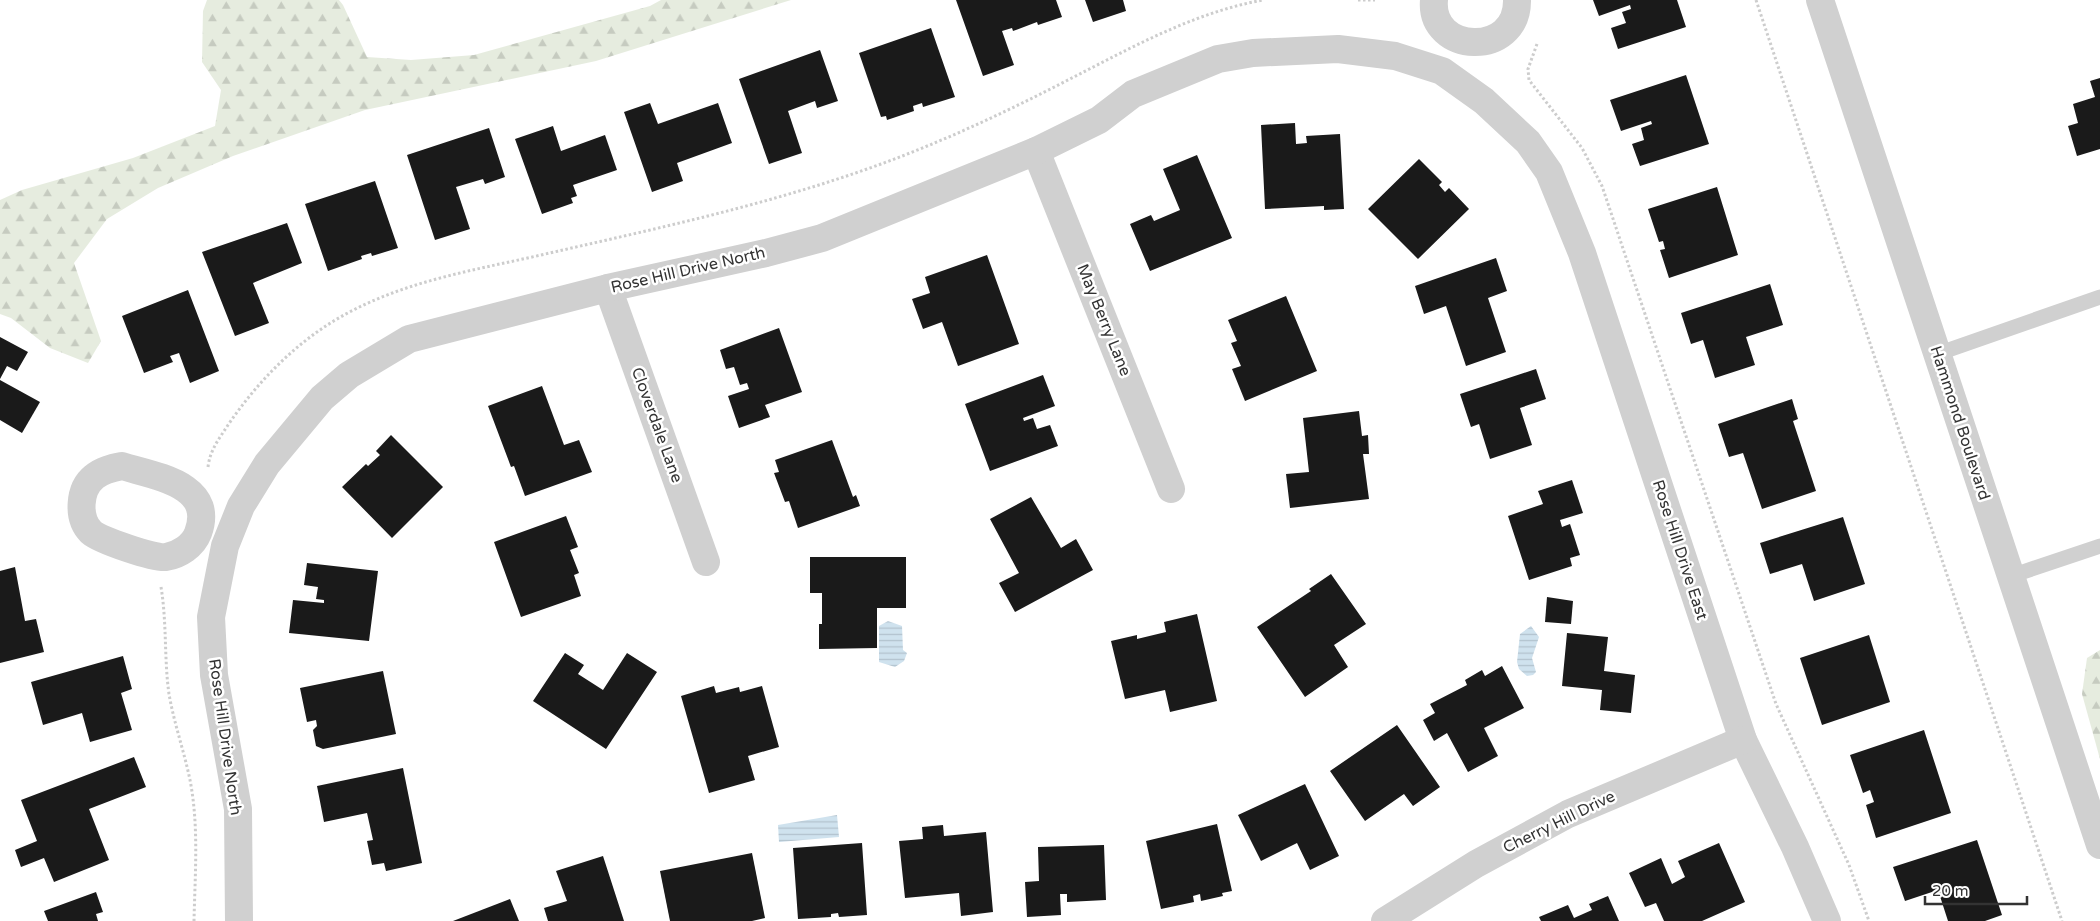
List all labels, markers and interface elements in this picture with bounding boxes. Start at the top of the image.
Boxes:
street label: Rose Hill Drive North [609,242,767,298]
street label: May Berry Lane [1072,261,1136,379]
street label: Hammond Boulevard [1926,343,1994,503]
street label: Cloverdale Lane [627,365,687,485]
street label: Rose Hill Drive East [1648,477,1712,623]
street label: Rose Hill Drive North [204,657,246,817]
street label: Cherry Hill Drive [1500,786,1618,858]
scale bar [1925,874,2028,906]
text: 20 m [1932,882,1969,900]

